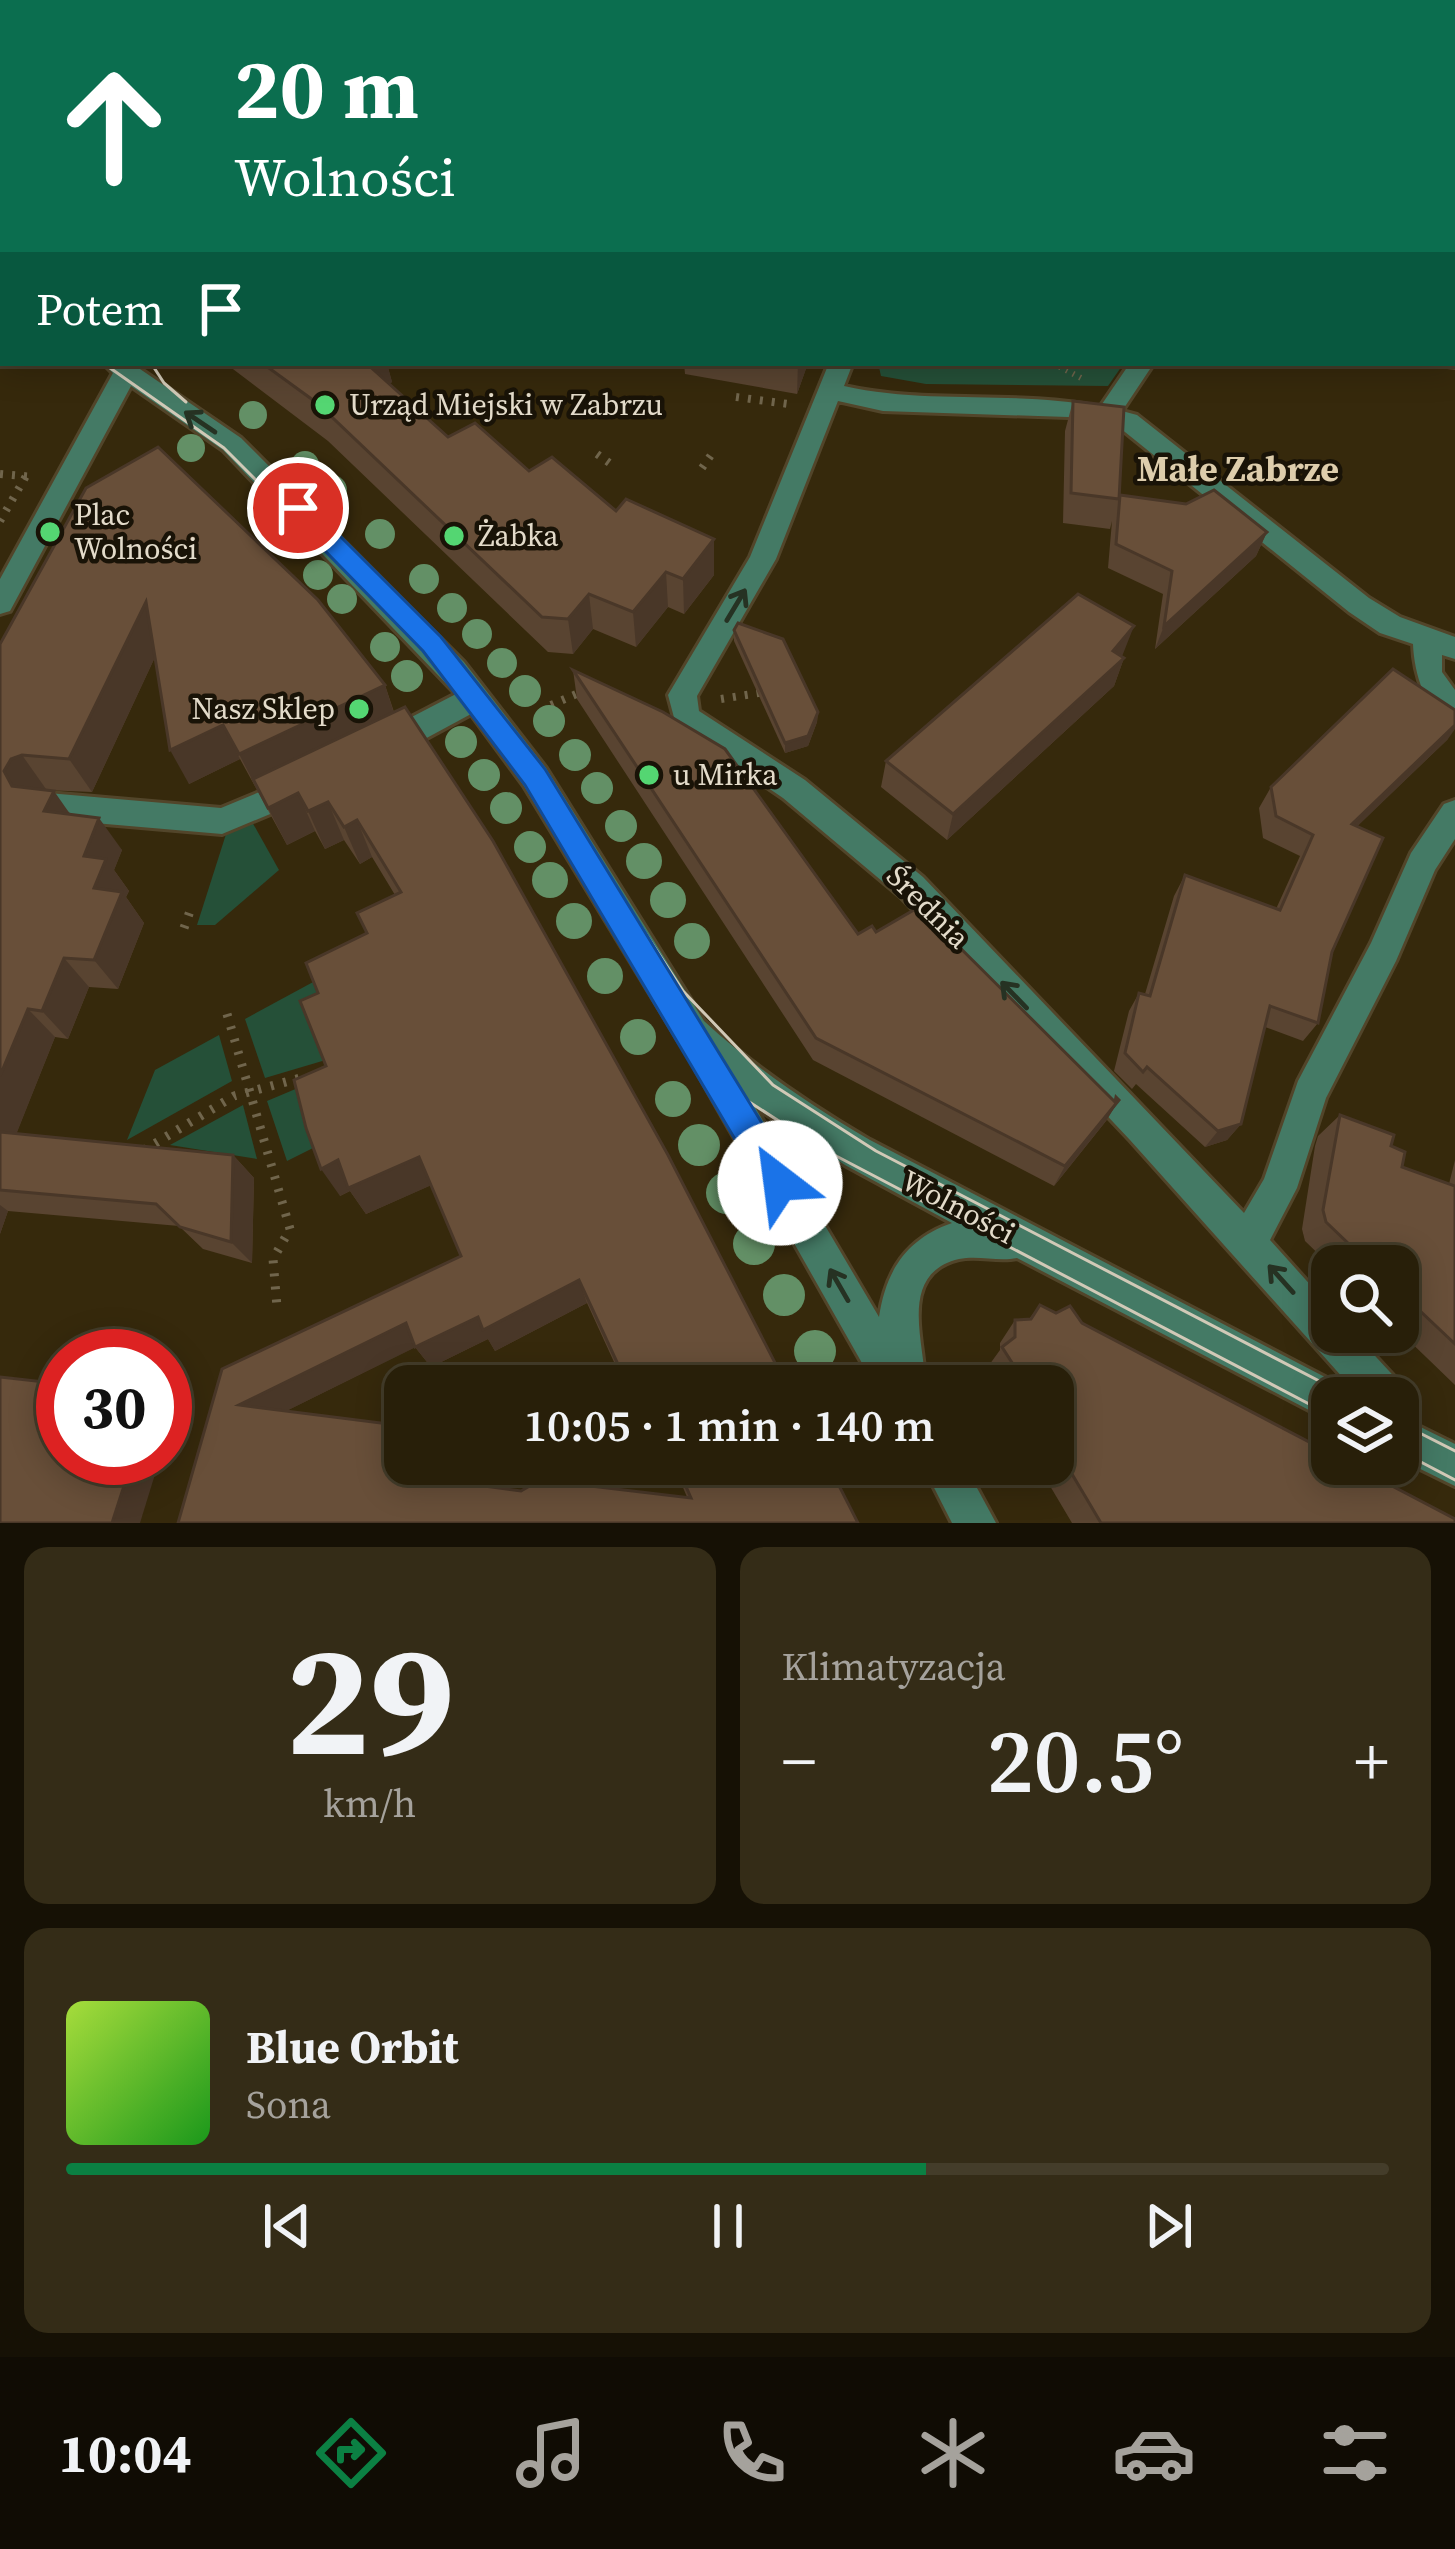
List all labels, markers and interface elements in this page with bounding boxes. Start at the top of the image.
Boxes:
text: 20 m [234,31,419,146]
icon: ahead [36,48,192,204]
text: Wolności [234,140,456,214]
icon: arrive [188,276,254,342]
text: Potem [36,278,164,340]
place label: Urząd Miejski w Zabrzu [349,384,663,425]
marker: Urząd Miejski w Zabrzu [312,392,338,418]
one-way arrow [184,410,218,435]
district label: Małe Zabrze [1137,444,1339,493]
pin [247,457,349,559]
icon: arrive [265,475,331,541]
place label: Plac Wolności [74,494,197,569]
place label: Żabka [478,515,559,556]
marker: Plac Wolności [37,519,63,545]
marker: Żabka [441,523,467,549]
one-way arrow [725,588,749,623]
place label: Nasz Sklep [191,688,335,729]
marker: Nasz Sklep [346,696,372,722]
place label: u Mirka [673,754,778,795]
marker: u Mirka [636,762,662,788]
street label: Średnia [878,856,980,958]
one-way arrow [1001,981,1029,1010]
position arrow [717,1120,843,1246]
street label: Wolności [894,1160,1022,1254]
map controls [1311,1245,1419,1485]
button: search [1311,1245,1419,1353]
one-way arrow [1268,1264,1295,1295]
one-way arrow [826,1268,850,1303]
speed limit sign: 30 [36,1329,192,1485]
button: layers [1311,1377,1419,1485]
text: 10:05 · 1 min · 140 m [524,1394,934,1456]
text: 29 [285,1592,454,1806]
text: Klimatyzacja [782,1640,1006,1693]
text: 20.5° [987,1699,1184,1822]
text: − [782,1716,816,1806]
text: + [1354,1716,1389,1806]
text: km/h [323,1777,416,1830]
text: Blue Orbit [246,2016,459,2078]
text: Sona [246,2078,331,2131]
icon: previous [254,2193,320,2259]
icon: pause [695,2193,761,2259]
icon: next [1136,2193,1202,2259]
icon: directions [309,2411,393,2495]
icon: music [509,2411,593,2495]
icon: phone [710,2411,794,2495]
icon: climate [911,2411,995,2495]
icon: car [1112,2411,1196,2495]
icon: filters [1313,2411,1397,2495]
text: 10:04 [58,2416,192,2490]

